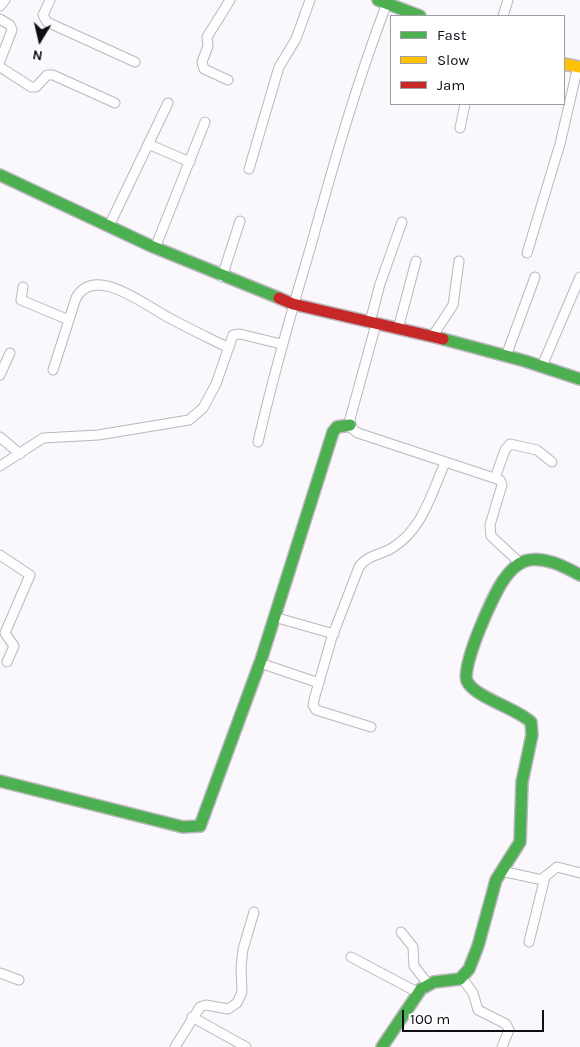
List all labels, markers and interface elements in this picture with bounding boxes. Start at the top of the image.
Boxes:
north arrow [15,15,65,65]
legend [390,15,565,105]
text: Fast [437,26,466,44]
text: N [31,46,44,64]
text: Slow [437,51,469,69]
text: Jam [437,76,465,94]
scale bar [405,1000,548,1032]
text: 100 m [410,1010,450,1028]

